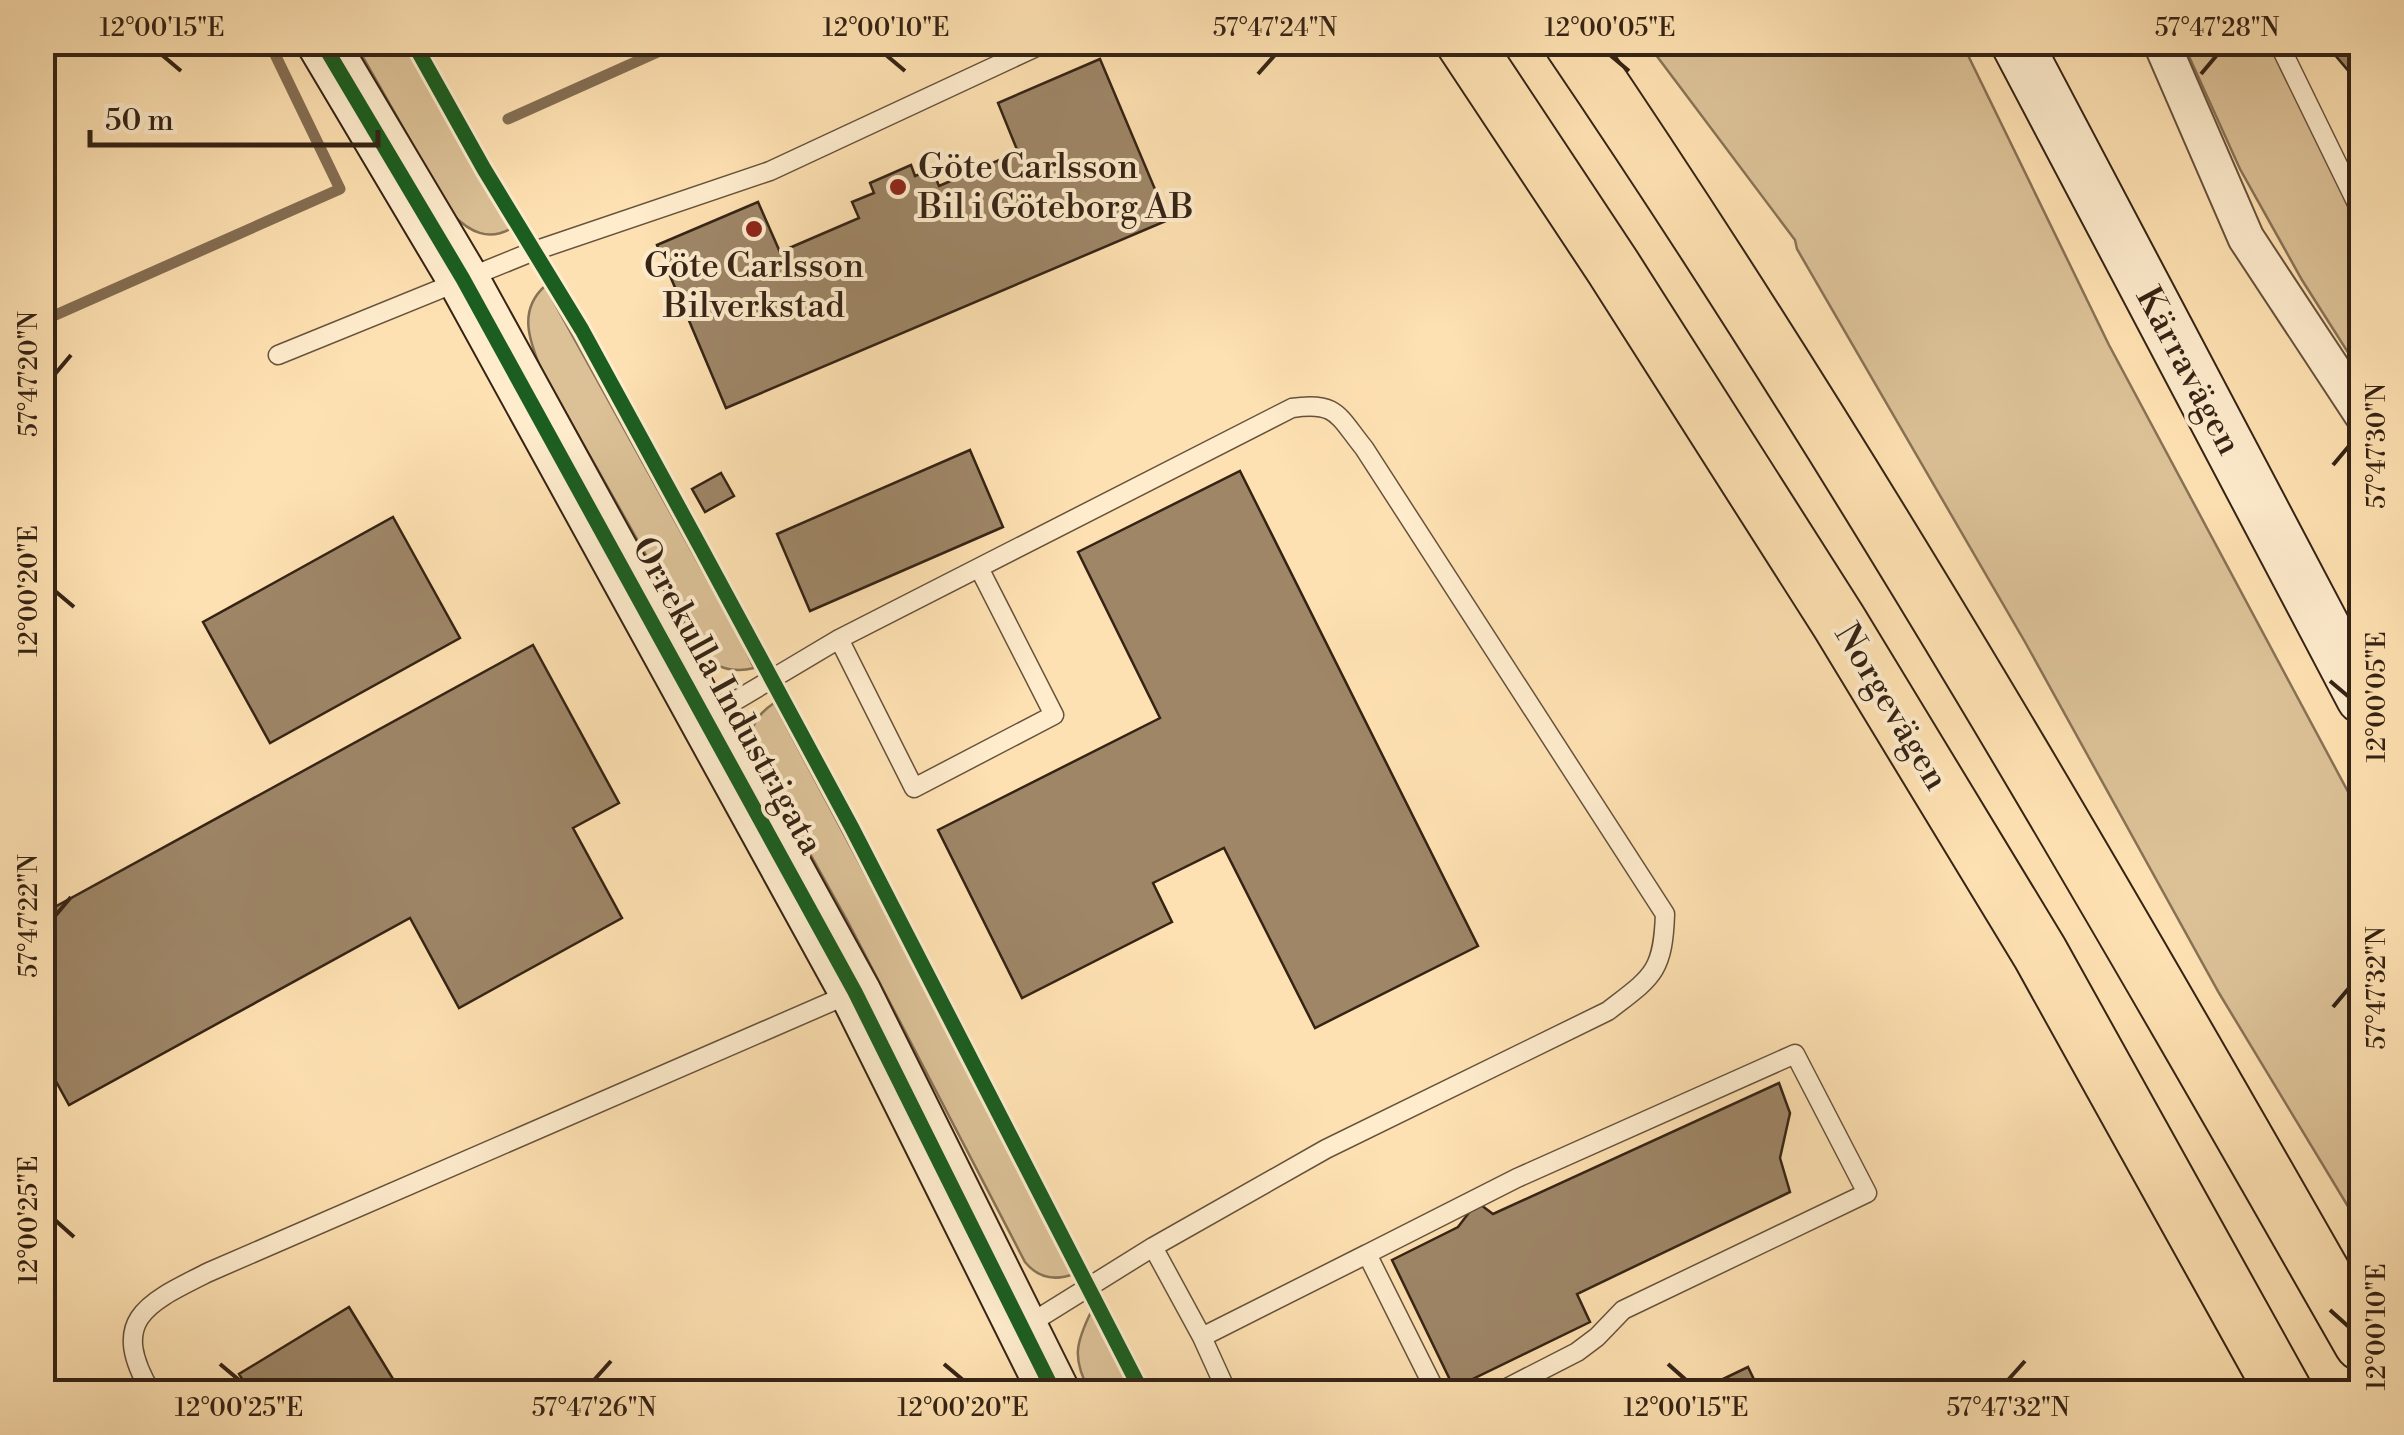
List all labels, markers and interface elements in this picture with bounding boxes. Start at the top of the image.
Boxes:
text: 12°00'15"E [99,13,225,44]
text: 12°00'10"E [822,13,950,44]
text: 57°47'24"N [1213,13,1338,44]
text: 12°00'05"E [1545,13,1675,44]
text: 57°47'28"N [2155,13,2280,44]
scale bar [90,85,378,147]
text: 50 m [105,102,174,140]
place label: Göte Carlsson Bil i Göteborg AB [917,146,1194,229]
marker: Göte Carlsson Bil i Göteborg AB [887,176,909,198]
marker: Göte Carlsson Bilverkstad [743,218,765,240]
place label: Göte Carlsson Bilverkstad [644,245,864,328]
street label: Kärravägen [2126,280,2250,462]
text: 57°47'20"N [14,311,45,437]
text: 57°47'30"N [2362,383,2393,509]
text: 12°00'20"E [14,525,45,657]
street label: Orrekulla Industrigata [622,530,832,863]
street label: Norgevägen [1825,616,1958,798]
text: 12°00'05"E [2362,632,2393,762]
text: 57°47'22"N [14,854,45,978]
text: 57°47'32"N [2362,926,2393,1050]
text: 12°00'25"E [14,1156,45,1284]
text: 12°00'10"E [2362,1263,2393,1391]
text: 12°00'25"E [175,1393,303,1424]
text: 57°47'26"N [532,1393,657,1424]
text: 12°00'20"E [897,1393,1029,1424]
text: 12°00'15"E [1623,1393,1749,1424]
text: 57°47'32"N [1946,1393,2070,1424]

